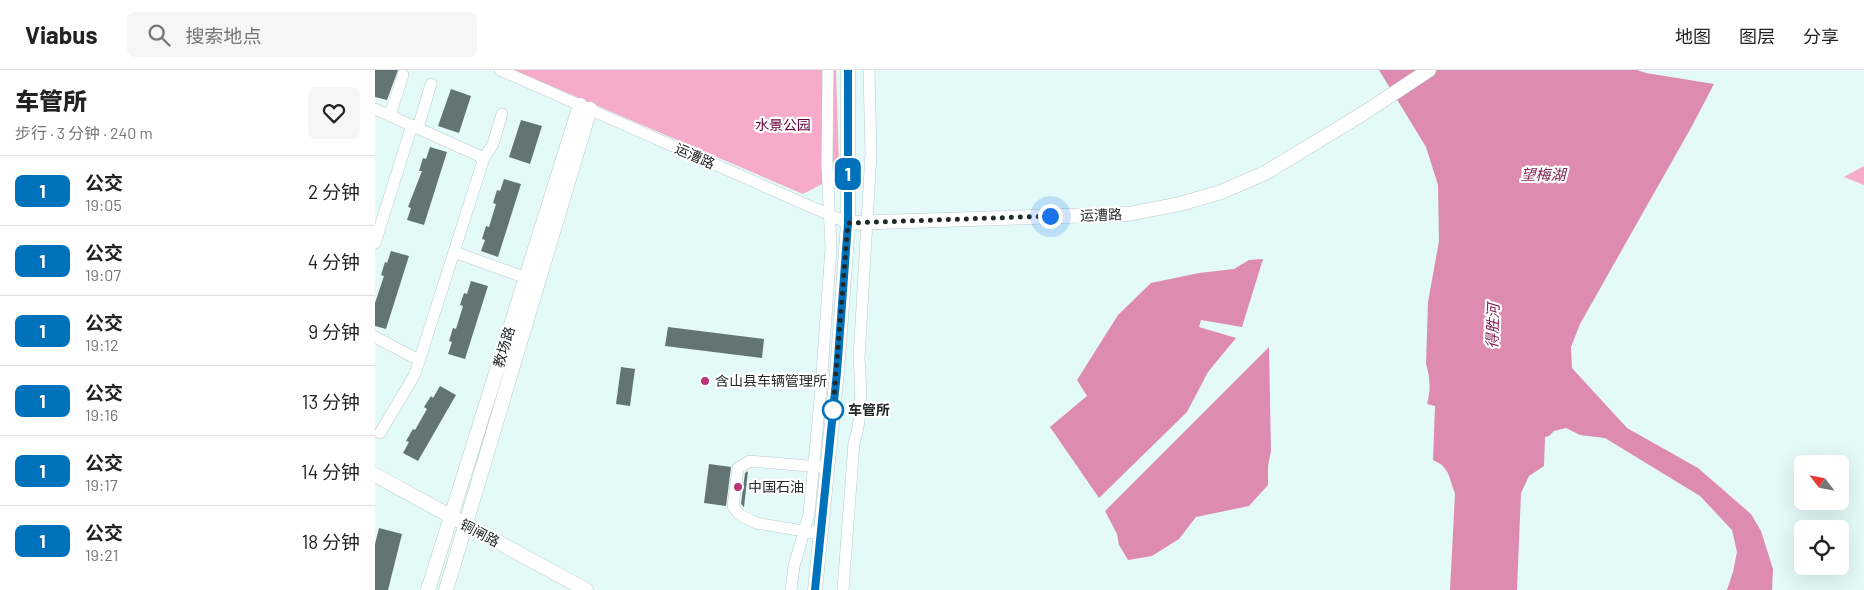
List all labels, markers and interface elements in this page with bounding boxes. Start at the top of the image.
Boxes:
search box [127,12,477,57]
text: Viabus [25,20,97,49]
icon: search [145,21,173,49]
text: 搜索地点 [185,24,261,47]
text: 地图 [1675,25,1711,47]
text: 图层 [1739,25,1775,47]
text: 分享 [1803,25,1839,47]
text: 车管所 [15,86,87,115]
button: heart [308,87,360,139]
park label: 水景公园 [755,116,811,133]
text: 步行 · 3 分钟 · 240 m [15,123,153,142]
street label: 运漕路 [673,139,718,172]
line badge: 1 [832,158,864,190]
text: 1 [845,163,851,185]
water label: 望梅湖 [1520,165,1567,183]
text: 公交 [85,171,123,194]
text: 1 [39,180,46,202]
text: 2 分钟 [308,180,360,203]
text: 19:05 [85,195,122,214]
your location [1038,204,1063,229]
street label: 运漕路 [1080,205,1122,224]
text: 公交 [85,241,123,264]
text: 1 [39,250,46,272]
text: 4 分钟 [308,250,360,273]
text: 19:07 [85,265,121,284]
water label: 得胜河 [1482,300,1502,349]
text: 公交 [85,311,123,334]
text: 1 [39,320,46,342]
text: 9 分钟 [308,320,360,343]
street label: 教场路 [489,324,518,369]
text: 19:12 [85,335,119,354]
place label: 含山县车辆管理所 [715,372,827,389]
marker: 含山县车辆管理所 [699,375,711,387]
text: 公交 [85,381,123,404]
text: 1 [39,390,46,412]
text: 13 分钟 [302,390,360,413]
marker: 车管所 [822,399,844,421]
place label: 车管所 [848,401,890,418]
text: 19:16 [85,405,118,424]
text: 公交 [85,451,123,474]
north arrow [1794,455,1849,510]
map controls [1794,455,1849,575]
text: 1 [39,460,46,482]
text: 14 分钟 [301,460,360,483]
text: 19:17 [85,475,118,494]
place label: 中国石油 [748,478,804,495]
marker: 中国石油 [732,481,744,493]
street label: 铜闸路 [458,515,503,550]
button: locate [1794,520,1849,575]
text: 公交 [85,521,123,544]
text: 1 [39,530,46,552]
text: 18 分钟 [302,530,360,553]
text: 19:21 [85,545,118,564]

